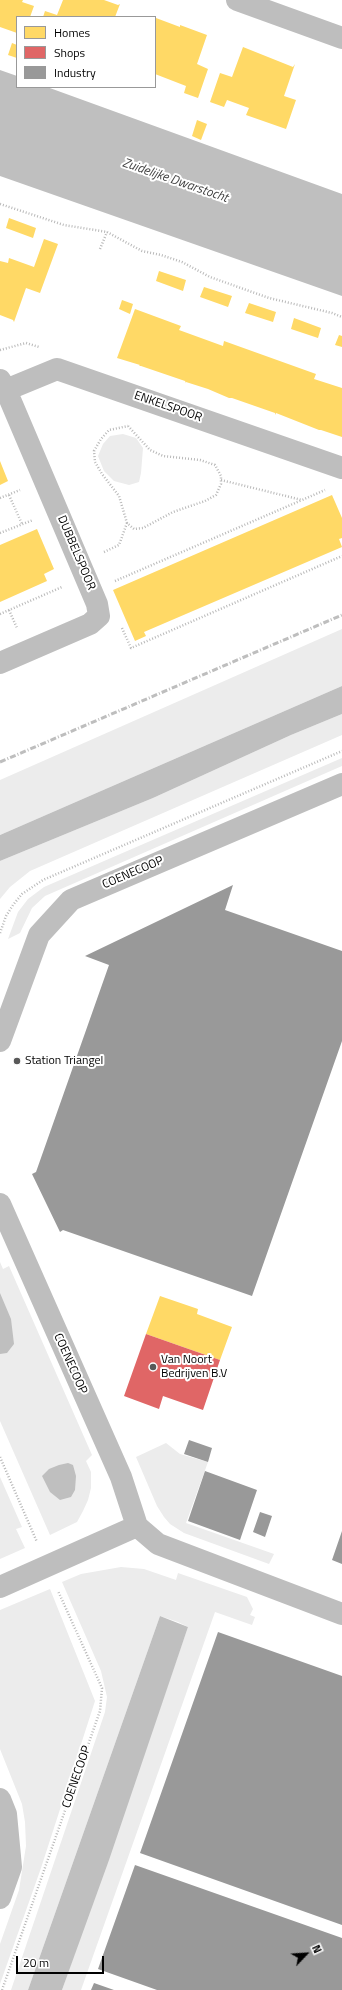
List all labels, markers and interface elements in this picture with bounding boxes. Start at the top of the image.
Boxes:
legend [16,16,156,88]
text: Homes [54,23,90,42]
text: Shops [54,43,85,62]
text: Industry [54,63,96,82]
water label: Zuidelijke Dwarstocht [120,156,230,206]
street label: ENKELSPOOR [132,389,204,425]
street label: DUBBELSPOOR [54,514,98,592]
street label: COENECOOP [100,854,166,892]
place label: Station Triangel [25,1054,103,1068]
marker: Station Triangel [12,1056,22,1066]
street label: COENECOOP [50,1331,90,1397]
place label: Van Noort Bedrijven B.V [161,1353,227,1381]
marker: Van Noort Bedrijven B.V [148,1362,158,1372]
street label: COENECOOP [60,1744,94,1810]
north arrow [286,1934,326,1974]
text: N [308,1942,326,1956]
scale bar [18,1948,106,1974]
text: 20 m [23,1953,49,1972]

